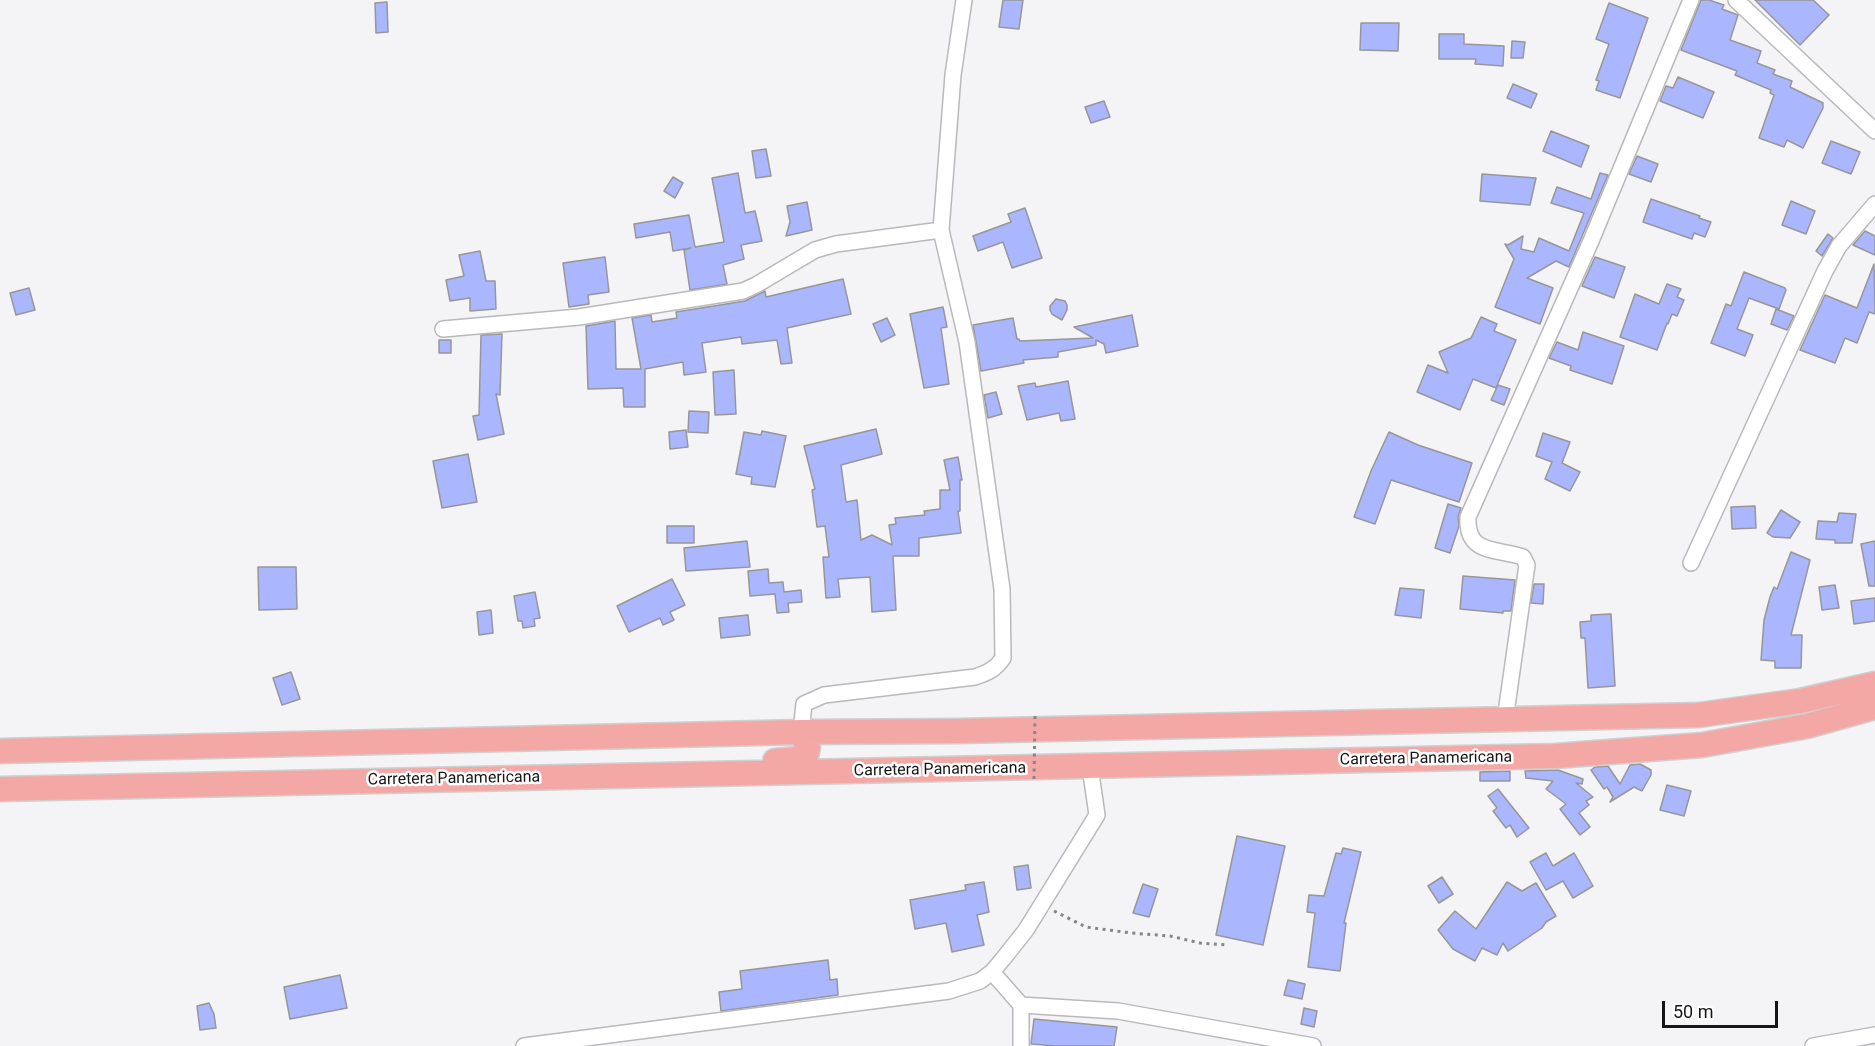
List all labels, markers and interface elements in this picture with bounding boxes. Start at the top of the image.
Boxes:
street label: Carretera Panamericana [1340,748,1512,770]
street label: Carretera Panamericana [854,759,1026,781]
street label: Carretera Panamericana [368,768,540,790]
scale bar [1665,989,1780,1027]
text: 50 m [1673,1001,1713,1022]

